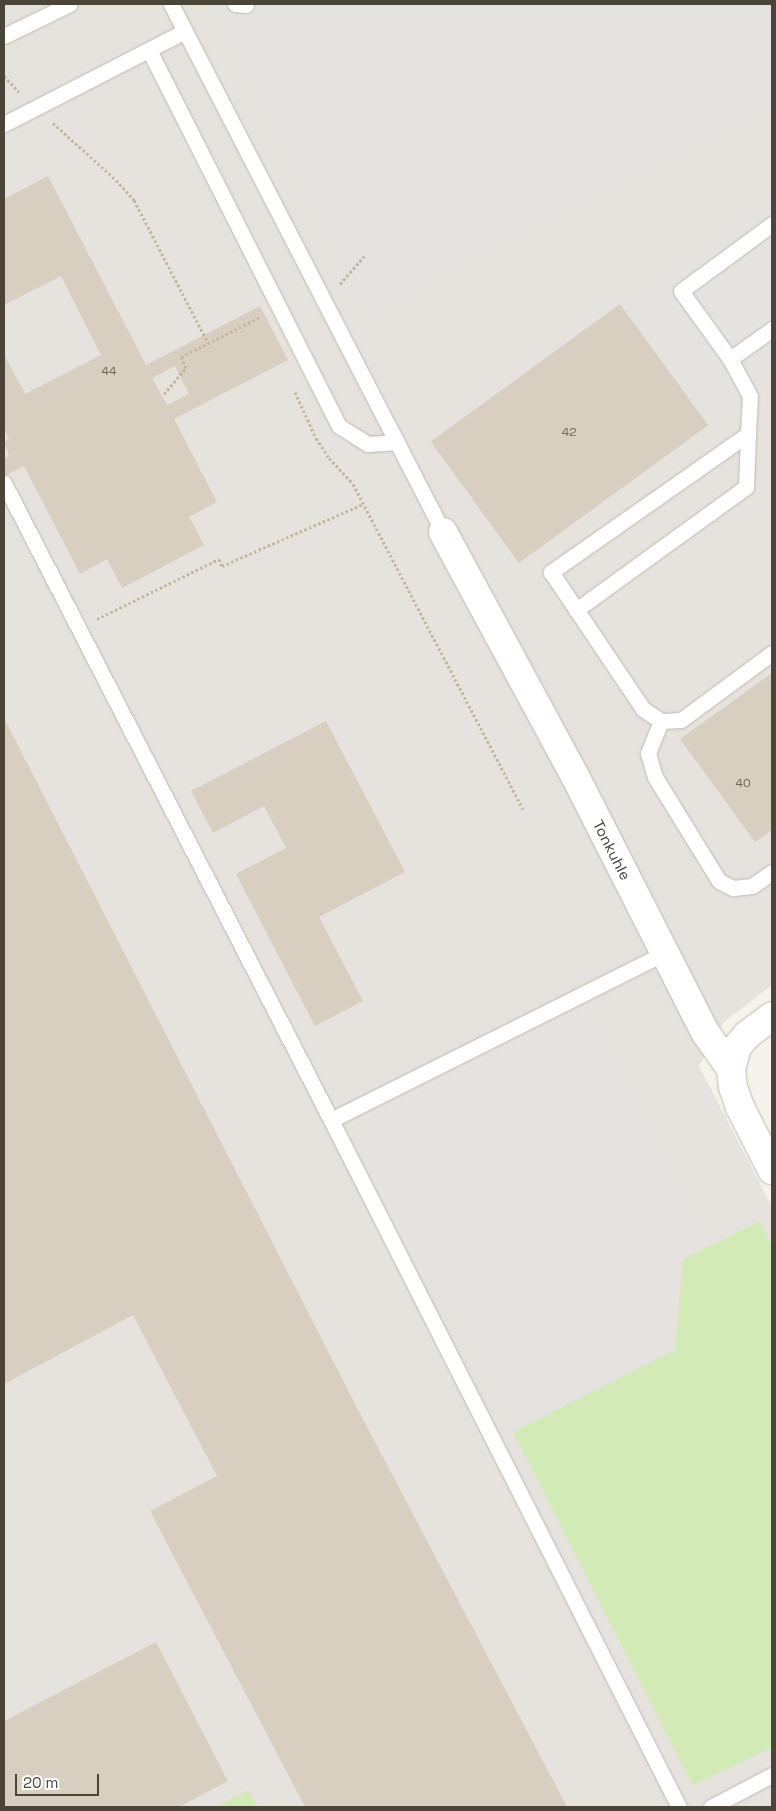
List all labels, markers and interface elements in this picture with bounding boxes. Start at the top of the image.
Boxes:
house number: 44 [102,365,116,379]
house number: 42 [562,426,576,440]
house number: 40 [735,777,751,791]
street label: Tonkuhle [589,817,635,883]
scale bar [18,1764,101,1796]
text: 20 m [23,1773,58,1792]

